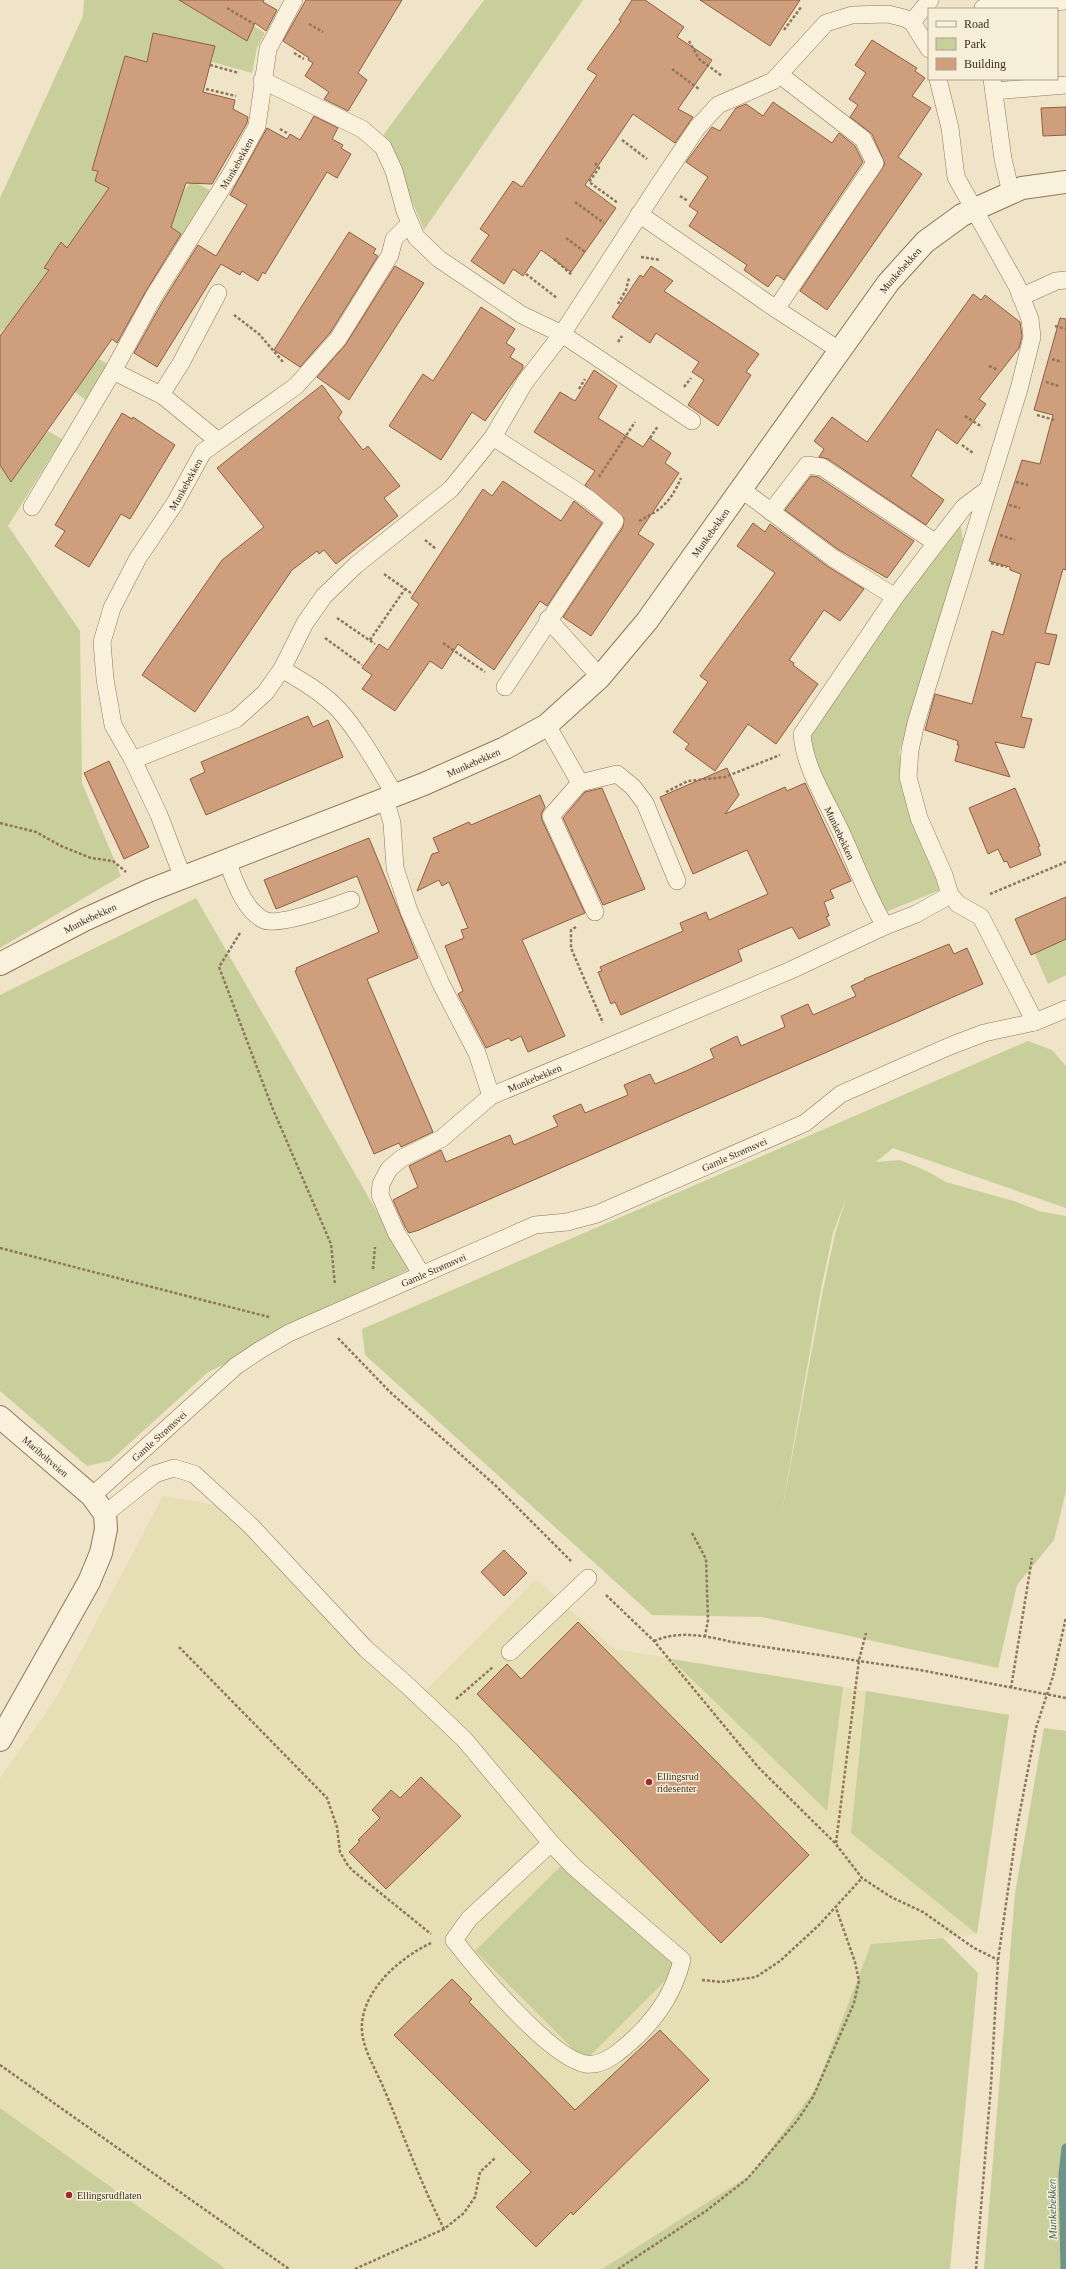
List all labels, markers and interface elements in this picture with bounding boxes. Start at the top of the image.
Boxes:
legend [928,8,1058,80]
text: Road [964,17,989,31]
text: Park [964,37,986,51]
text: Building [964,57,1006,71]
street label: Munkebekken [218,136,256,191]
street label: Munkebekken [878,245,923,295]
street label: Munkebekken [167,457,204,512]
street label: Munkebekken [689,506,732,559]
street label: Munkebekken [445,746,502,779]
street label: Munkebekken [822,805,857,861]
street label: Munkebekken [62,901,118,936]
street label: Munkebekken [506,1062,563,1094]
street label: Gamle Strømsvei [700,1135,769,1173]
street label: Gamle Strømsvei [399,1251,468,1289]
street label: Gamle Strømsvei [130,1408,189,1464]
street label: Mariholtveien [20,1434,70,1479]
place label: Ellingsrud ridesenter [657,1771,699,1794]
marker: Ellingsrud ridesenter [644,1777,654,1787]
water label: Munkebekken [1045,2178,1059,2240]
marker: Ellingsrudflaten [64,2190,74,2200]
place label: Ellingsrudflaten [77,2190,141,2201]

